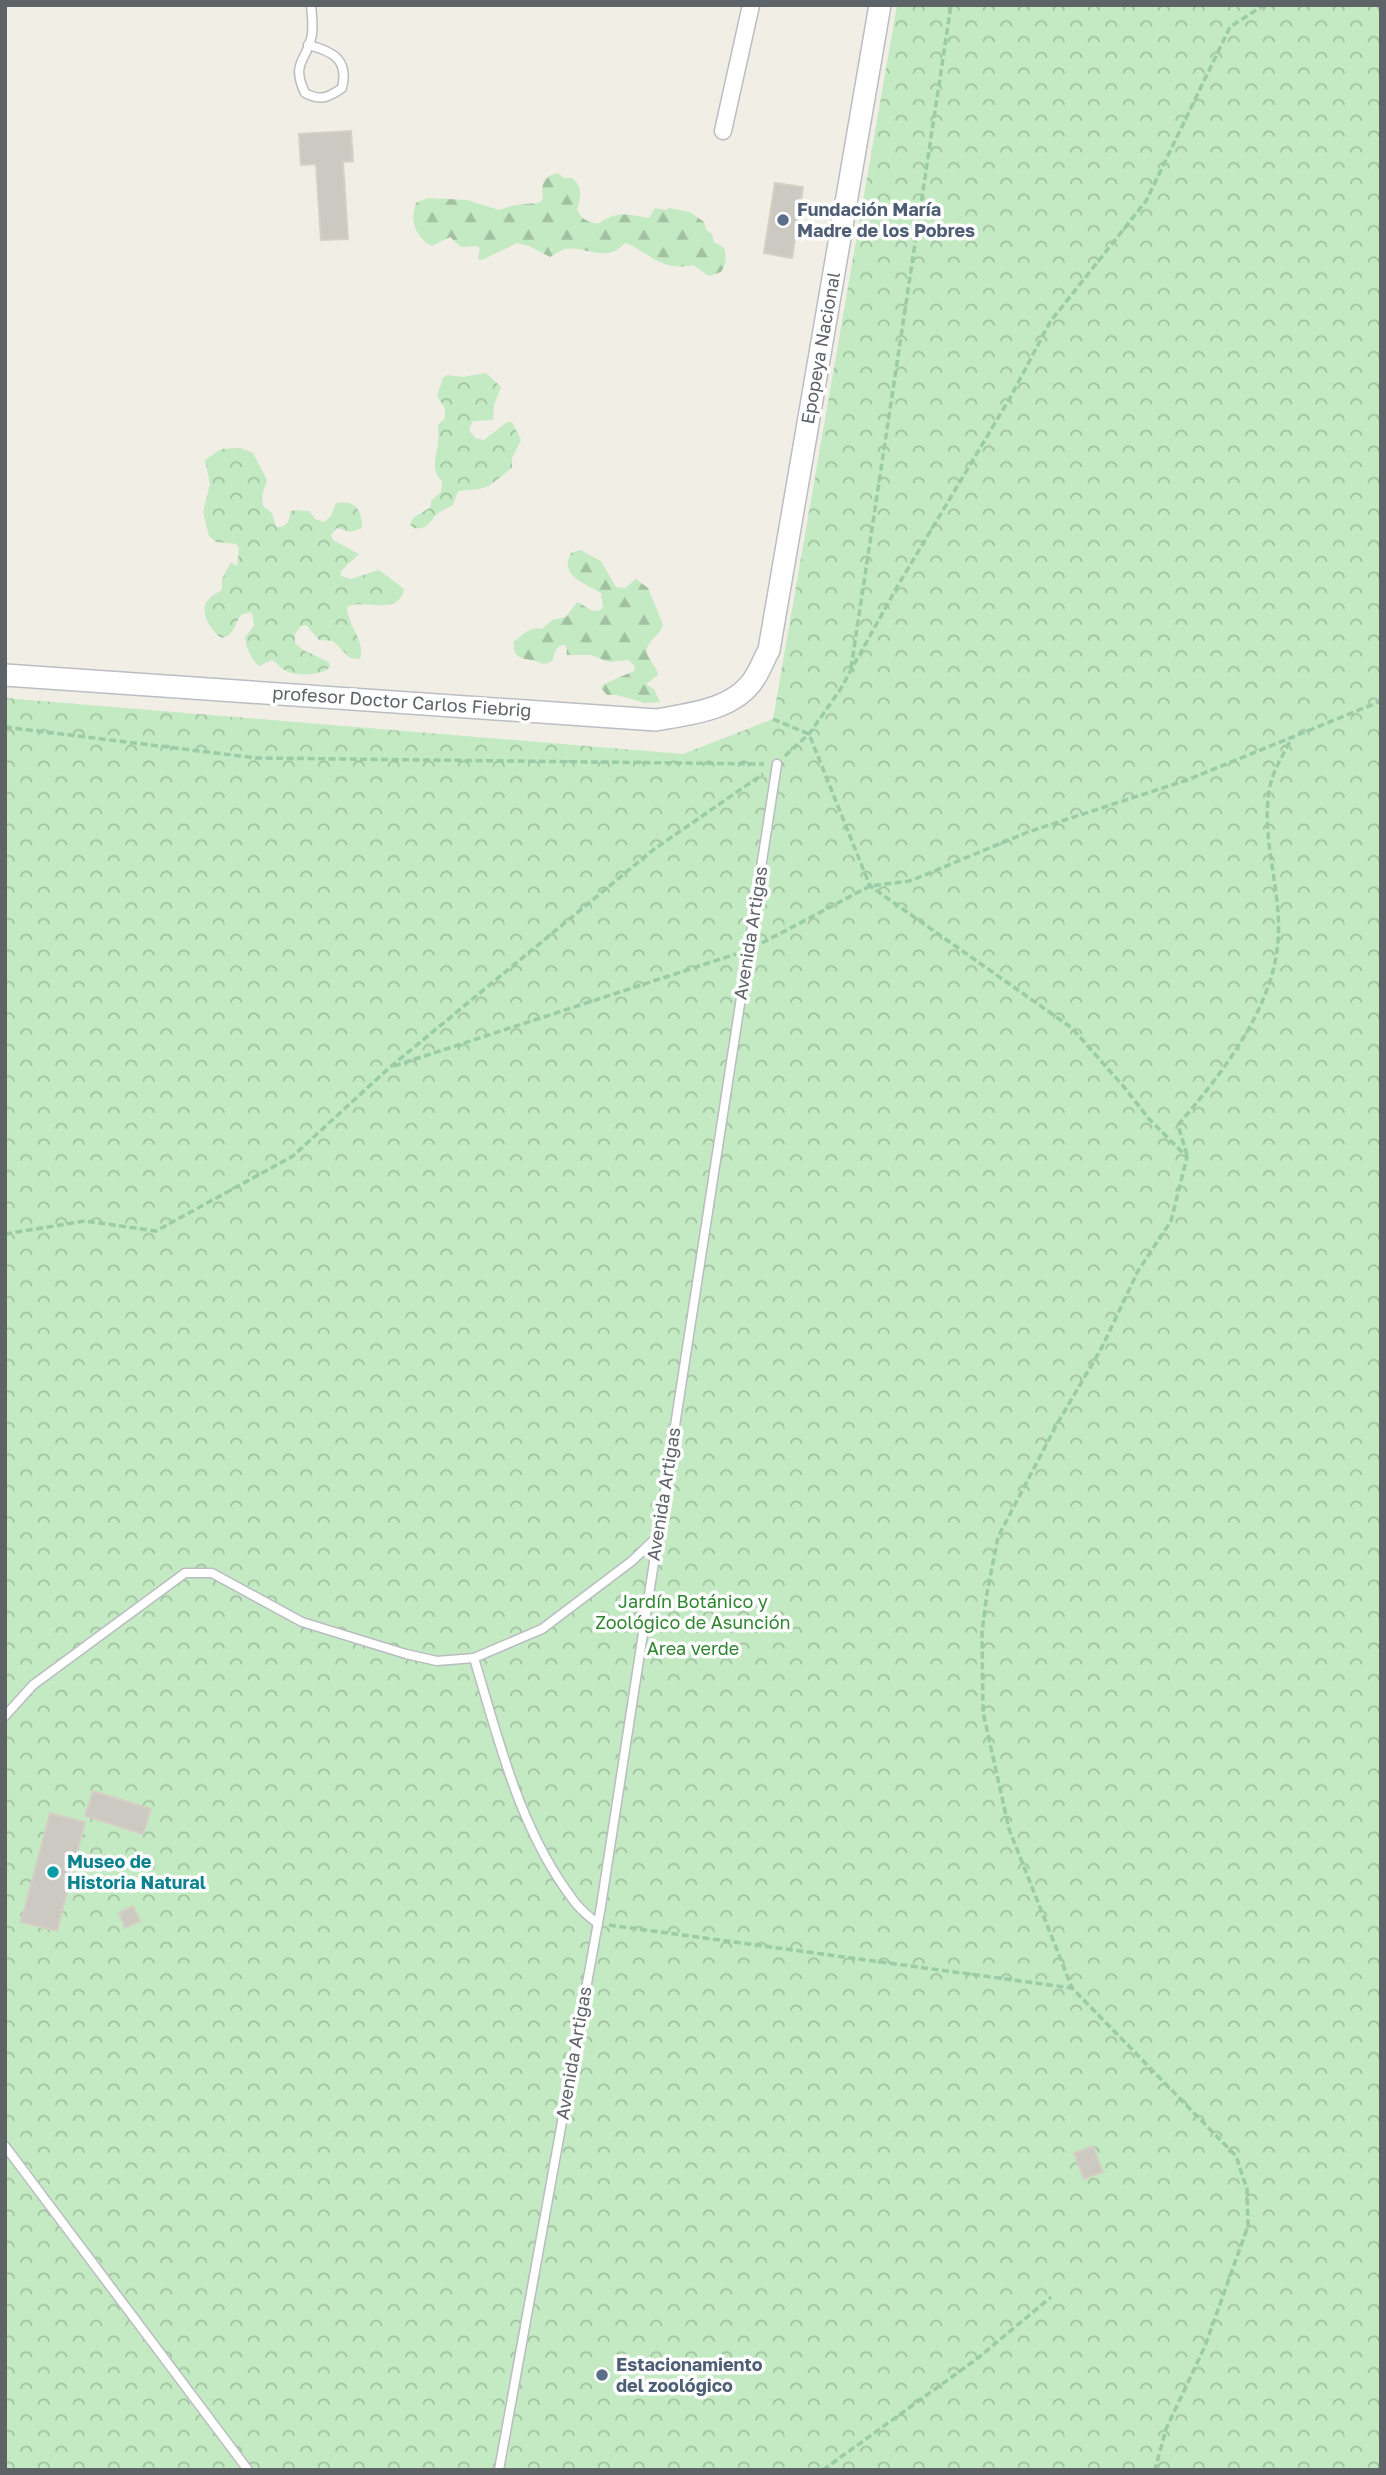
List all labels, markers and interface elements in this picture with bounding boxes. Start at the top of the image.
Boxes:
place label: Fundación María Madre de los Pobres [797,198,975,241]
marker: Fundación María Madre de los Pobres [775,212,791,228]
street label: Epopeya Nacional [796,270,844,426]
street label: profesor Doctor Carlos Fiebrig [272,681,532,721]
street label: Avenida Artigas [729,864,771,1001]
street label: Avenida Artigas [642,1425,684,1562]
park label: Jardín Botánico y Zoológico de Asunción [595,1590,791,1633]
park label: Area verde [647,1637,739,1659]
place label: Museo de Historia Natural [67,1850,206,1893]
marker: Museo de Historia Natural [45,1864,61,1880]
street label: Avenida Artigas [550,1984,596,2121]
place label: Estacionamiento del zoológico [616,2353,763,2396]
marker: Estacionamiento del zoológico [594,2367,610,2383]

